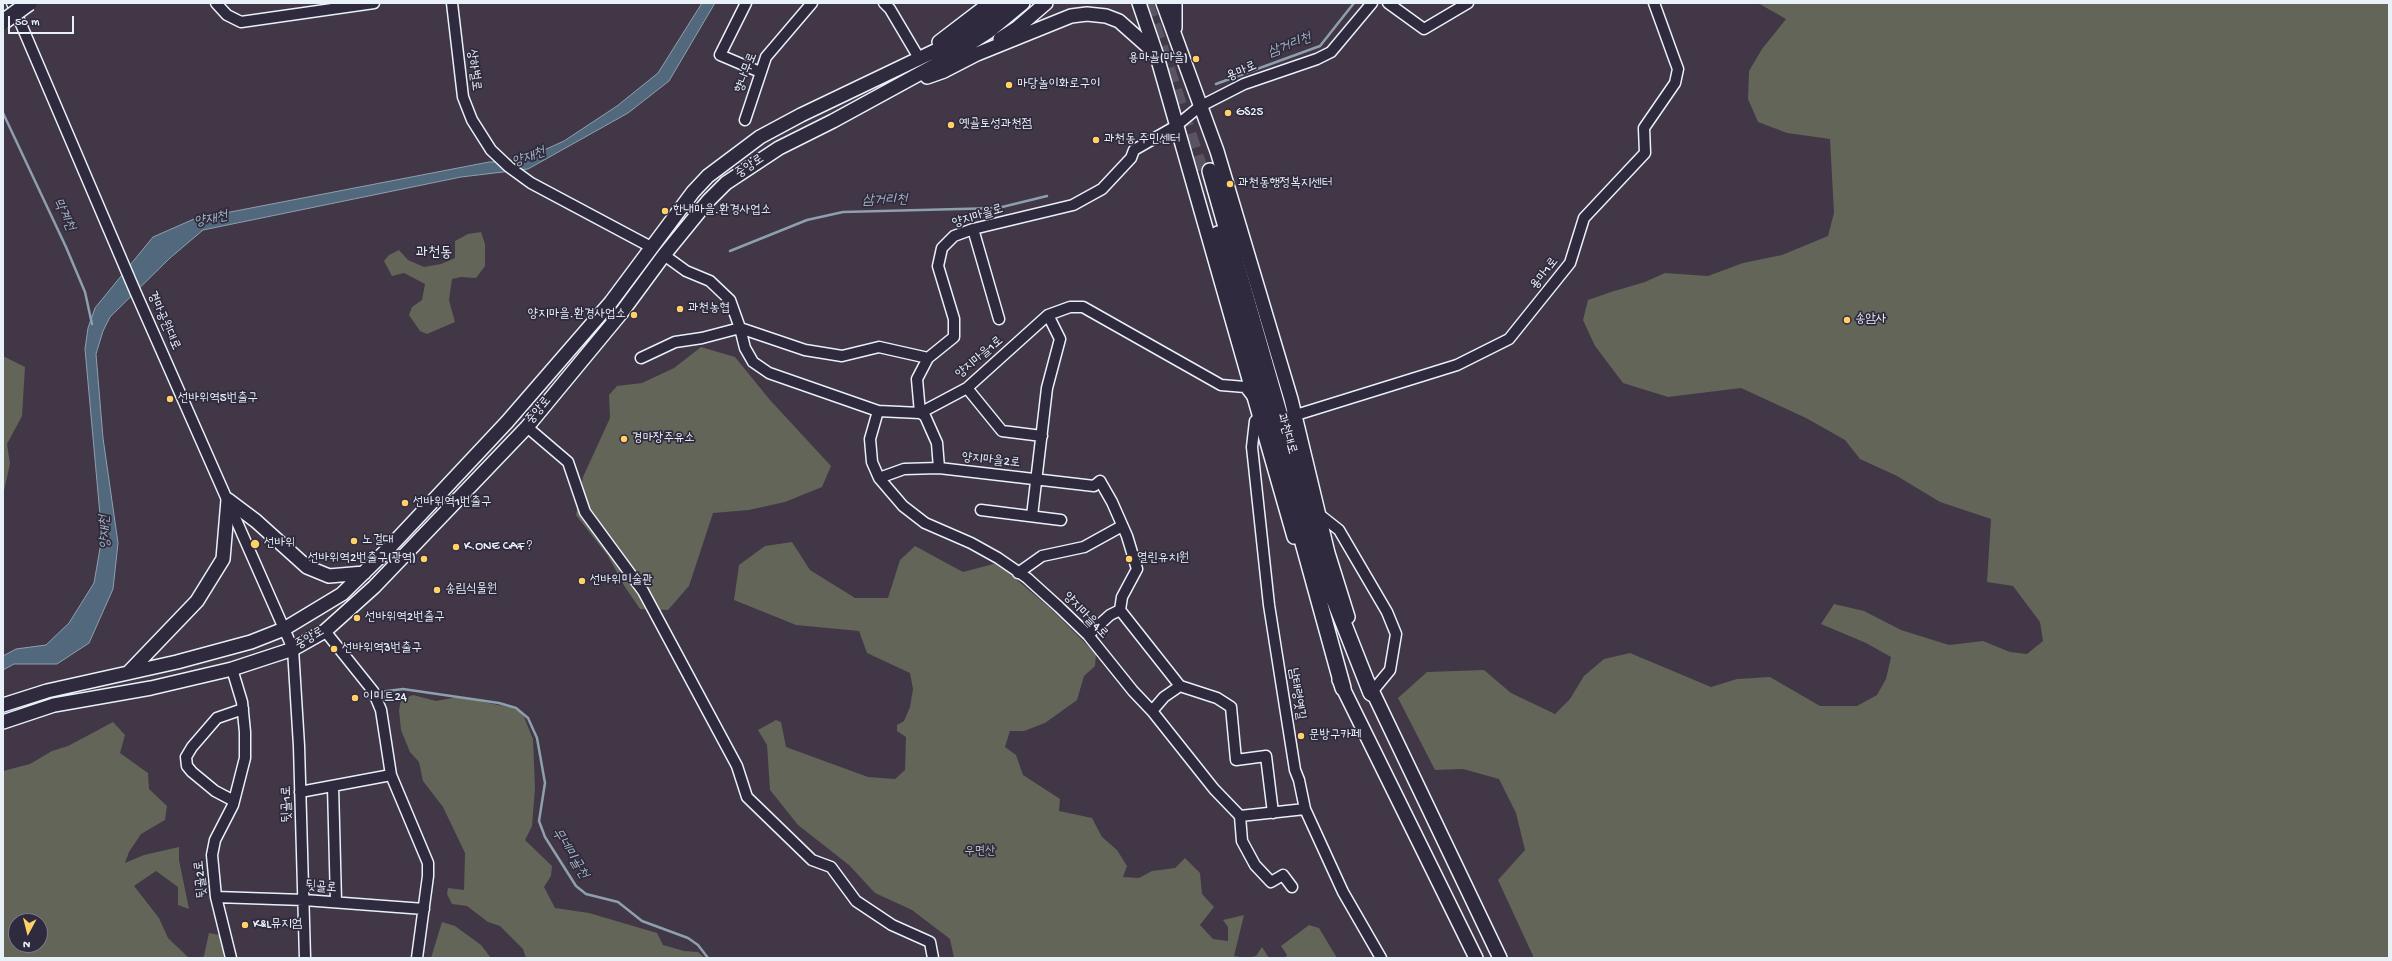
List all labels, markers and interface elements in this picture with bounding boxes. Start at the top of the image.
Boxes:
scale bar [10,8,76,34]
text: 50 m [15,16,40,30]
water label: 삼거리천 [1266,30,1314,62]
street label: 상하벌로 [463,48,483,92]
street label: 향나무로 [732,51,762,95]
place label: 용마골(마을) [1128,51,1188,67]
marker: 용마골(마을) [1191,54,1201,64]
street label: 용마로 [1225,59,1259,85]
place label: 마당놀이화로구이 [1017,77,1101,93]
marker: 마당놀이화로구이 [1004,80,1014,90]
place label: GS25 [1236,105,1263,121]
marker: GS25 [1223,108,1233,118]
place label: 옛골토성과천점 [959,117,1032,133]
marker: 옛골토성과천점 [946,120,956,130]
place label: 과천동 주민센터 [1104,132,1180,148]
marker: 과천동 주민센터 [1091,135,1101,145]
water label: 양재천 [510,144,548,172]
street label: 중앙로 [733,152,767,182]
place label: 과천동행정복지센터 [1238,176,1332,192]
marker: 과천동행정복지센터 [1225,179,1235,189]
water label: 삼거리천 [862,192,908,210]
water label: 막계천 [48,196,78,234]
street label: 양지마을로 [951,202,1005,232]
place label: 한내마을.환경사업소 [673,203,771,219]
marker: 한내마을.환경사업소 [660,206,670,216]
water label: 양재천 [193,208,229,232]
district label: 과천동 [416,245,452,263]
street label: 용마1로 [1528,255,1562,293]
street label: 경마공원대로 [143,289,183,353]
place label: 과천농협 [688,301,730,317]
marker: 과천농협 [675,304,685,314]
place label: 양지마을.환경사업소 [528,307,626,323]
marker: 양지마을.환경사업소 [629,310,639,320]
place label: 송암사 [1855,312,1886,328]
marker: 송암사 [1842,315,1852,325]
street label: 양지마을1로 [953,334,1007,382]
place label: 선바위역5번출구 [178,391,258,407]
marker: 선바위역5번출구 [165,394,175,404]
street label: 중앙로 [523,394,555,428]
street label: 과천대로 [1273,412,1299,456]
place label: 경마장주유소 [632,431,695,447]
marker: 경마장주유소 [619,434,629,444]
street label: 양지마을2로 [961,450,1021,472]
place label: 선바위역1번출구 [413,495,491,511]
marker: 선바위역1번출구 [400,498,410,508]
water label: 양재천 [97,515,115,549]
place label: 노걸대 [362,533,393,549]
place label: 선바위 [264,536,295,552]
marker: 노걸대 [349,536,359,546]
marker: 선바위 [249,538,261,550]
place label: K.ONE CAF？ [464,539,535,555]
marker: K.ONE CAF？ [451,542,461,552]
place label: 선바위역2번출구(광역) [308,551,416,567]
place label: 열린유치원 [1137,551,1189,567]
marker: 선바위역2번출구(광역) [419,554,429,564]
marker: 열린유치원 [1124,554,1134,564]
place label: 선바위미술관 [590,573,653,589]
marker: 선바위미술관 [577,576,587,586]
place label: 송림식물원 [445,582,497,598]
marker: 송림식물원 [432,585,442,595]
street label: 양지마을4로 [1059,590,1111,642]
place label: 선바위역2번출구 [365,610,445,626]
marker: 선바위역2번출구 [352,613,362,623]
street label: 중앙로 [293,624,327,654]
place label: 선바위역3번출구 [342,641,422,657]
marker: 선바위역3번출구 [329,644,339,654]
street label: 남태령옛길 [1284,667,1308,721]
place label: 이미트24 [363,690,407,706]
marker: 이미트24 [350,693,360,703]
place label: 문방구카페 [1309,728,1361,744]
marker: 문방구카페 [1296,731,1306,741]
street label: 뒷골1로 [280,785,296,823]
water label: 무네미골천 [547,826,591,882]
park label: 우면산 [964,844,996,860]
street label: 뒷골2로 [192,859,212,899]
street label: 뒷골로 [305,879,337,897]
north arrow [8,913,48,953]
place label: K&L뮤지엄 [253,917,302,933]
marker: K&L뮤지엄 [240,920,250,930]
text: N [22,938,31,950]

